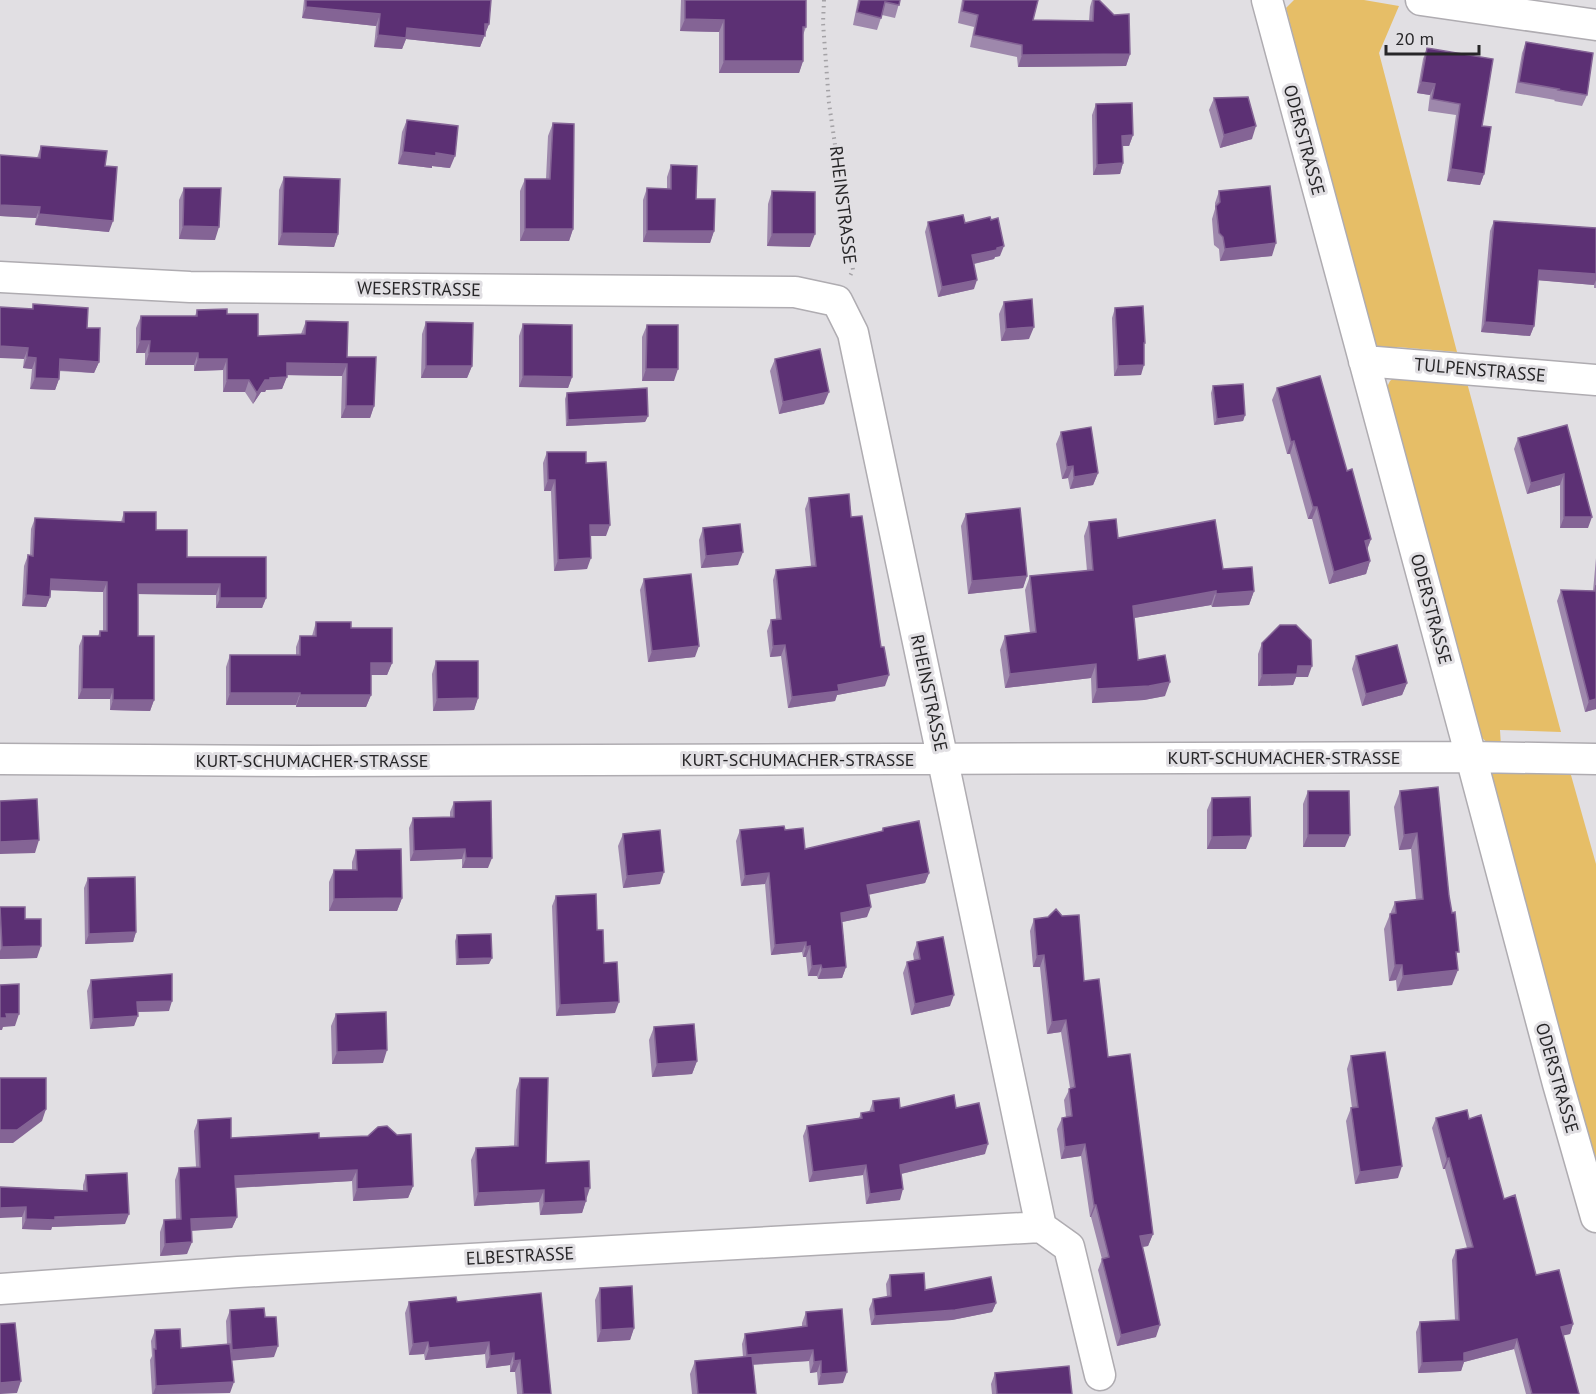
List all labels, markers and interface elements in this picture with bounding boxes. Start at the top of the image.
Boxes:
scale bar [1386,18,1479,56]
text: 20 m [1395,27,1434,50]
street label: ODERSTRASSE [1279,82,1330,198]
street label: RHEINSTRASSE [825,145,862,265]
street label: WESERSTRASSE [357,276,481,301]
street label: TULPENSTRASSE [1413,352,1547,387]
street label: ODERSTRASSE [1406,551,1457,667]
street label: RHEINSTRASSE [906,632,953,753]
street label: KURT-SCHUMACHER-STRASSE [1168,746,1400,769]
street label: KURT-SCHUMACHER-STRASSE [682,748,914,771]
street label: KURT-SCHUMACHER-STRASSE [196,749,428,772]
street label: ODERSTRASSE [1531,1020,1584,1136]
street label: ELBESTRASSE [465,1241,575,1270]

